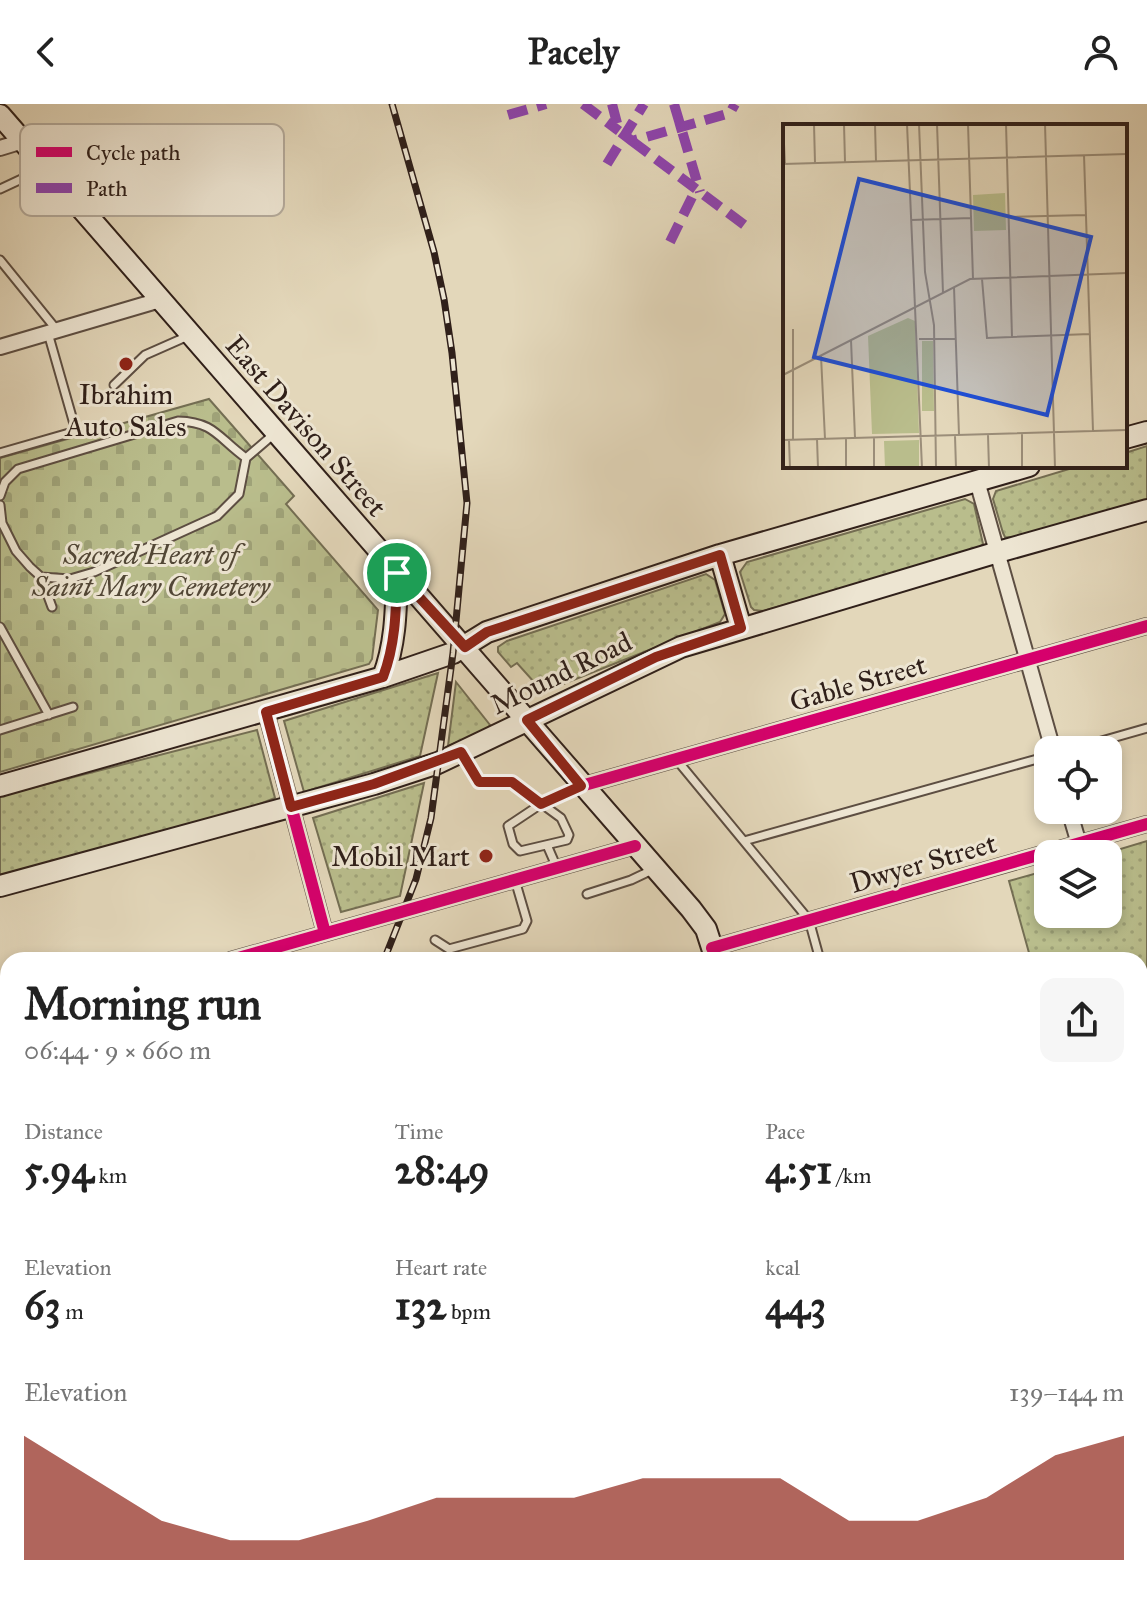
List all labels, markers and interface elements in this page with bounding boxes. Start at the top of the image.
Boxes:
icon: back [24,30,68,74]
text: Pacely [528,30,619,74]
icon: person [1079,30,1123,74]
legend [20,124,284,216]
inset map [783,124,1127,468]
text: Cycle path [86,139,181,166]
text: Path [86,175,128,202]
street label: East Davison Street [218,328,394,524]
marker: Ibrahim Auto Sales [117,355,135,373]
place label: Ibrahim Auto Sales [64,377,187,444]
park label: Sacred Heart of Saint Mary Cemetery [31,537,272,604]
pin [363,539,431,607]
icon: arrive [375,551,419,595]
street label: Mound Road [485,624,637,722]
street label: Gable Street [786,647,930,719]
map controls [1034,736,1122,928]
button: locate [1034,736,1122,824]
street label: Dwyer Street [846,825,1000,901]
place label: Mobil Mart [331,839,470,874]
button: layers [1034,840,1122,928]
marker: Mobil Mart [477,847,495,865]
text: Morning run [24,977,261,1031]
button: share [1040,978,1124,1062]
text: 06:44 · 9 × 660 m [24,1034,211,1066]
text: Distance [24,1118,103,1145]
text: Time [395,1118,443,1145]
text: Pace [765,1118,805,1145]
text: 5.94 [24,1145,94,1194]
text: 28:49 [395,1145,490,1194]
text: 4:51 [765,1145,832,1194]
text: km [94,1162,127,1189]
text: /km [832,1162,871,1189]
text: Elevation [24,1254,111,1281]
text: Heart rate [395,1254,487,1281]
text: kcal [765,1254,800,1281]
text: 63 [24,1281,61,1330]
text: 132 [395,1281,446,1330]
text: 443 [765,1281,826,1330]
text: m [61,1298,84,1325]
text: bpm [446,1298,491,1325]
text: Elevation [24,1376,127,1408]
text: 139–144 m [1009,1376,1124,1408]

